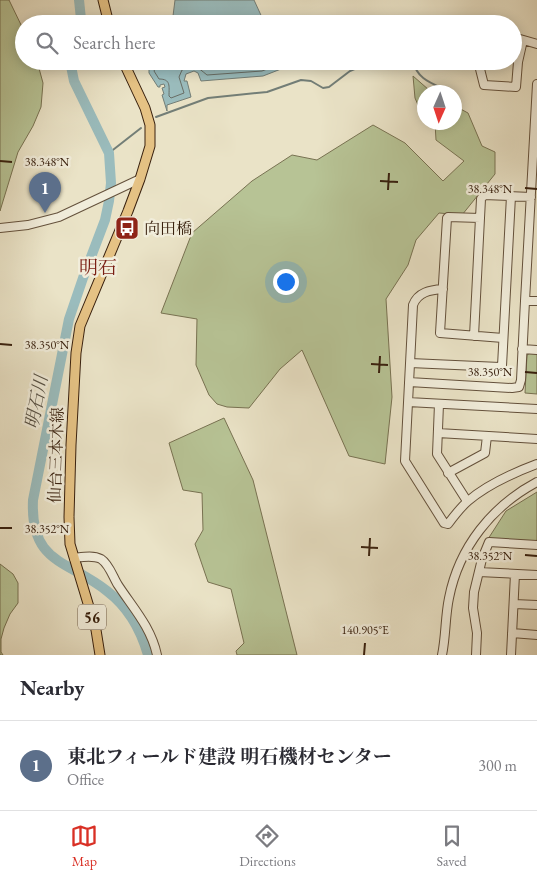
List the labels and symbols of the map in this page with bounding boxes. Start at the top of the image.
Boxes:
north arrow [417,85,462,130]
text: 38.348°N [25,154,70,170]
pin: 1 [29,172,61,213]
text: 38.348°N [468,181,513,197]
bus stop icon: 向田橋 [114,215,140,241]
place label: 向田橋 [144,218,192,239]
district label: 明石 [79,255,117,280]
your location [273,269,299,295]
text: 38.350°N [25,337,70,353]
text: 38.350°N [468,364,513,380]
water label: 明石川 [20,371,53,431]
street label: 仙台三本木線 [44,407,68,503]
text: 38.352°N [25,521,70,537]
text: 38.352°N [468,548,513,564]
road number: 56 [78,604,106,630]
text: 140.905°E [341,622,389,638]

